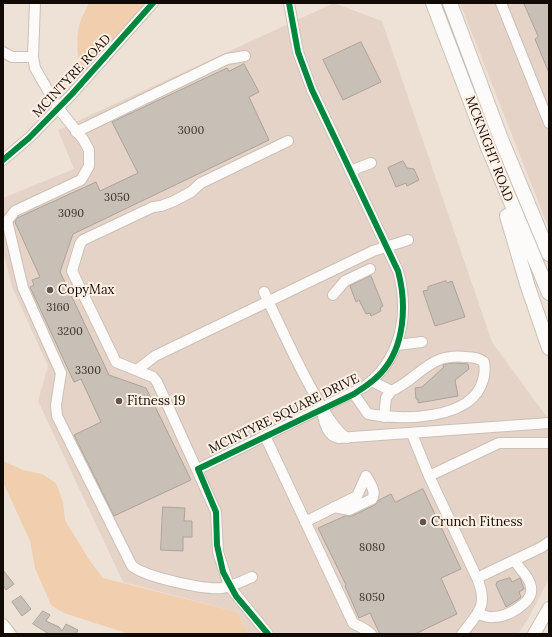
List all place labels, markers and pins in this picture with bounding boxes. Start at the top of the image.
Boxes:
place label: CopyMax [58,282,114,298]
marker: CopyMax [45,285,55,295]
place label: Fitness 19 [127,393,186,409]
marker: Fitness 19 [114,396,124,406]
place label: Crunch Fitness [431,514,522,530]
marker: Crunch Fitness [418,517,428,527]

